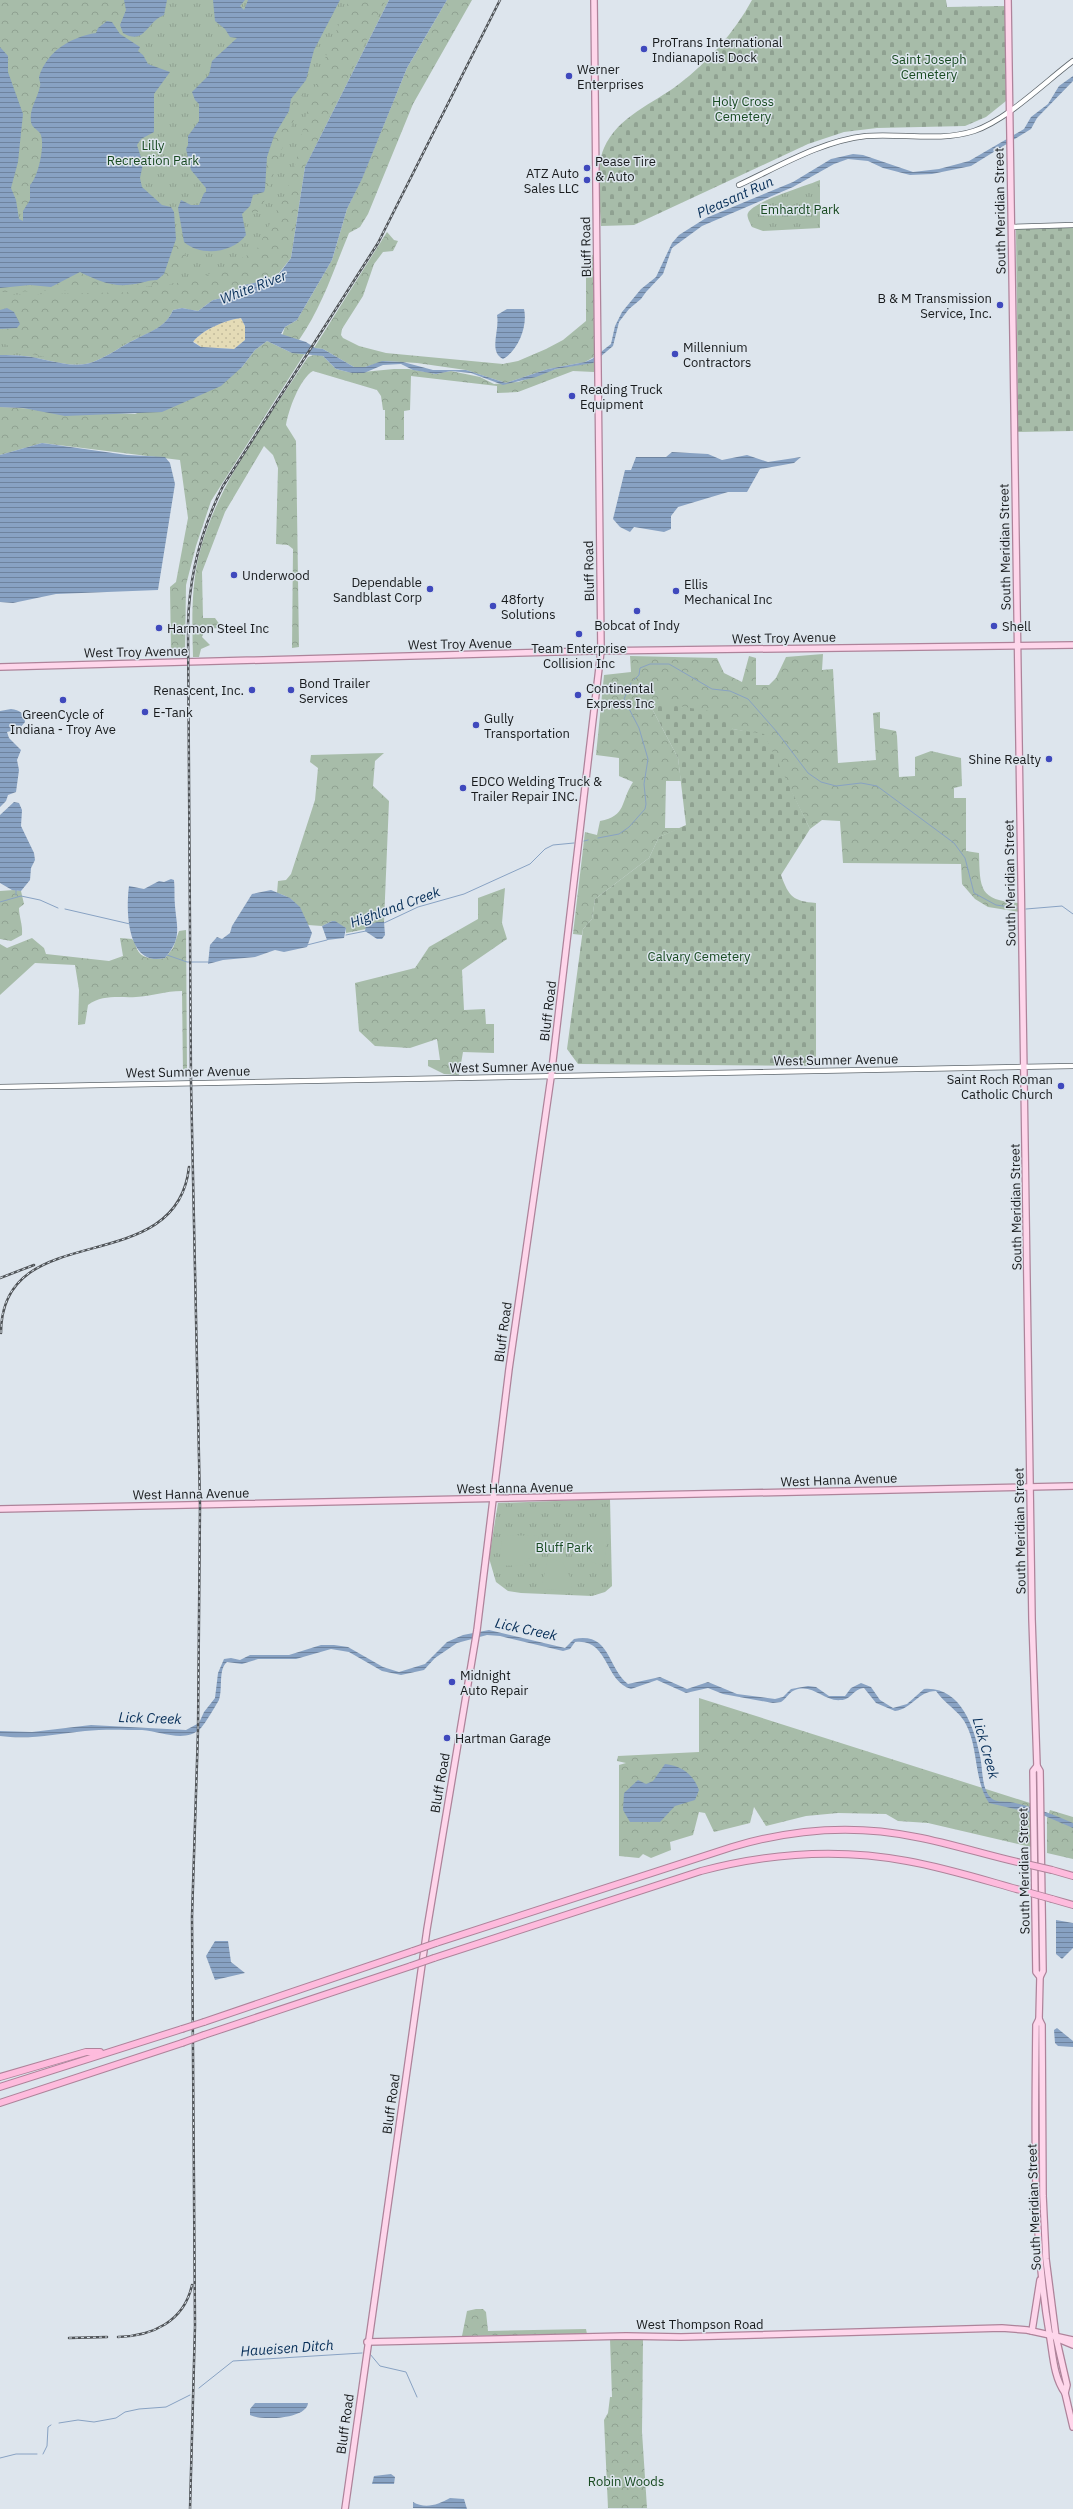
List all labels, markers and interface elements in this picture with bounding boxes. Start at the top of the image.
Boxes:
place label: ProTrans International Indianapolis Dock [652,34,783,66]
marker: ProTrans International Indianapolis Dock [639,44,649,54]
park label: Saint Joseph Cemetery [891,51,967,83]
place label: Werner Enterprises [577,61,644,93]
marker: Werner Enterprises [564,71,574,81]
park label: Holy Cross Cemetery [712,93,774,125]
park label: Lilly Recreation Park [107,137,199,169]
street label: South Meridian Street [990,147,1010,275]
place label: Pease Tire & Auto [595,153,656,185]
marker: Pease Tire & Auto [582,163,592,173]
place label: ATZ Auto Sales LLC [524,165,579,197]
water label: Pleasant Run [694,172,776,222]
marker: ATZ Auto Sales LLC [582,175,592,185]
park label: Emhardt Park [760,201,840,218]
street label: Bluff Road [577,216,595,278]
water label: White River [217,266,290,308]
place label: B & M Transmission Service, Inc. [877,290,992,322]
marker: B & M Transmission Service, Inc. [995,300,1005,310]
place label: Millennium Contractors [683,339,751,371]
marker: Millennium Contractors [670,349,680,359]
place label: Reading Truck Equipment [580,381,663,413]
marker: Reading Truck Equipment [567,391,577,401]
street label: South Meridian Street [995,483,1015,611]
street label: Bluff Road [580,540,598,602]
place label: Underwood [242,567,310,584]
marker: Underwood [229,570,239,580]
place label: Dependable Sandblast Corp [333,574,422,606]
place label: Ellis Mechanical Inc [684,576,773,608]
marker: Dependable Sandblast Corp [425,584,435,594]
marker: Ellis Mechanical Inc [671,586,681,596]
place label: 48forty Solutions [501,591,556,623]
marker: 48forty Solutions [488,601,498,611]
marker: Bobcat of Indy [632,606,642,616]
place label: Bobcat of Indy [594,617,680,634]
place label: Shell [1002,618,1032,635]
place label: Harmon Steel Inc [167,620,270,637]
marker: Shell [989,621,999,631]
marker: Harmon Steel Inc [154,623,164,633]
marker: Team Enterprise Collision Inc [574,629,584,639]
street label: West Troy Avenue [732,629,836,647]
street label: West Troy Avenue [408,635,512,653]
place label: Team Enterprise Collision Inc [531,640,627,672]
street label: West Troy Avenue [84,643,188,661]
place label: Bond Trailer Services [299,675,370,707]
place label: Continental Express Inc [586,680,655,712]
place label: Renascent, Inc. [153,682,244,699]
marker: Renascent, Inc. [247,685,257,695]
marker: Bond Trailer Services [286,685,296,695]
marker: Continental Express Inc [573,690,583,700]
marker: GreenCycle of Indiana - Troy Ave [58,695,68,705]
place label: E-Tank [153,704,193,721]
place label: GreenCycle of Indiana - Troy Ave [10,706,116,738]
marker: E-Tank [140,707,150,717]
place label: Gully Transportation [484,710,570,742]
marker: Gully Transportation [471,720,481,730]
place label: Shine Realty [968,751,1041,768]
marker: Shine Realty [1044,754,1054,764]
place label: EDCO Welding Truck & Trailer Repair INC. [471,773,602,805]
marker: EDCO Welding Truck & Trailer Repair INC. [458,783,468,793]
street label: South Meridian Street [1000,819,1020,947]
water label: Highland Creek [347,882,443,932]
park label: Calvary Cemetery [648,948,751,965]
street label: Bluff Road [536,980,560,1042]
street label: West Sumner Avenue [774,1050,898,1070]
street label: West Sumner Avenue [450,1057,574,1077]
street label: West Sumner Avenue [126,1062,250,1082]
place label: Saint Roch Roman Catholic Church [947,1071,1053,1103]
marker: Saint Roch Roman Catholic Church [1056,1081,1066,1091]
street label: South Meridian Street [1006,1143,1026,1271]
street label: Bluff Road [490,1301,516,1363]
street label: South Meridian Street [1010,1467,1030,1595]
street label: West Hanna Avenue [780,1469,898,1491]
street label: West Hanna Avenue [457,1478,573,1498]
street label: West Hanna Avenue [133,1484,249,1504]
park label: Bluff Park [535,1539,593,1556]
water label: Lick Creek [493,1614,559,1645]
place label: Midnight Auto Repair [460,1667,529,1699]
marker: Midnight Auto Repair [447,1677,457,1687]
water label: Lick Creek [118,1708,183,1728]
water label: Lick Creek [969,1715,1004,1781]
place label: Hartman Garage [455,1730,551,1747]
marker: Hartman Garage [442,1733,452,1743]
street label: Bluff Road [426,1752,454,1814]
street label: South Meridian Street [1014,1807,1034,1935]
street label: Bluff Road [378,2073,404,2135]
street label: South Meridian Street [1023,2143,1045,2271]
street label: West Thompson Road [636,2316,764,2333]
water label: Haueisen Ditch [240,2336,334,2360]
street label: Bluff Road [332,2393,358,2455]
park label: Robin Woods [588,2473,664,2490]

